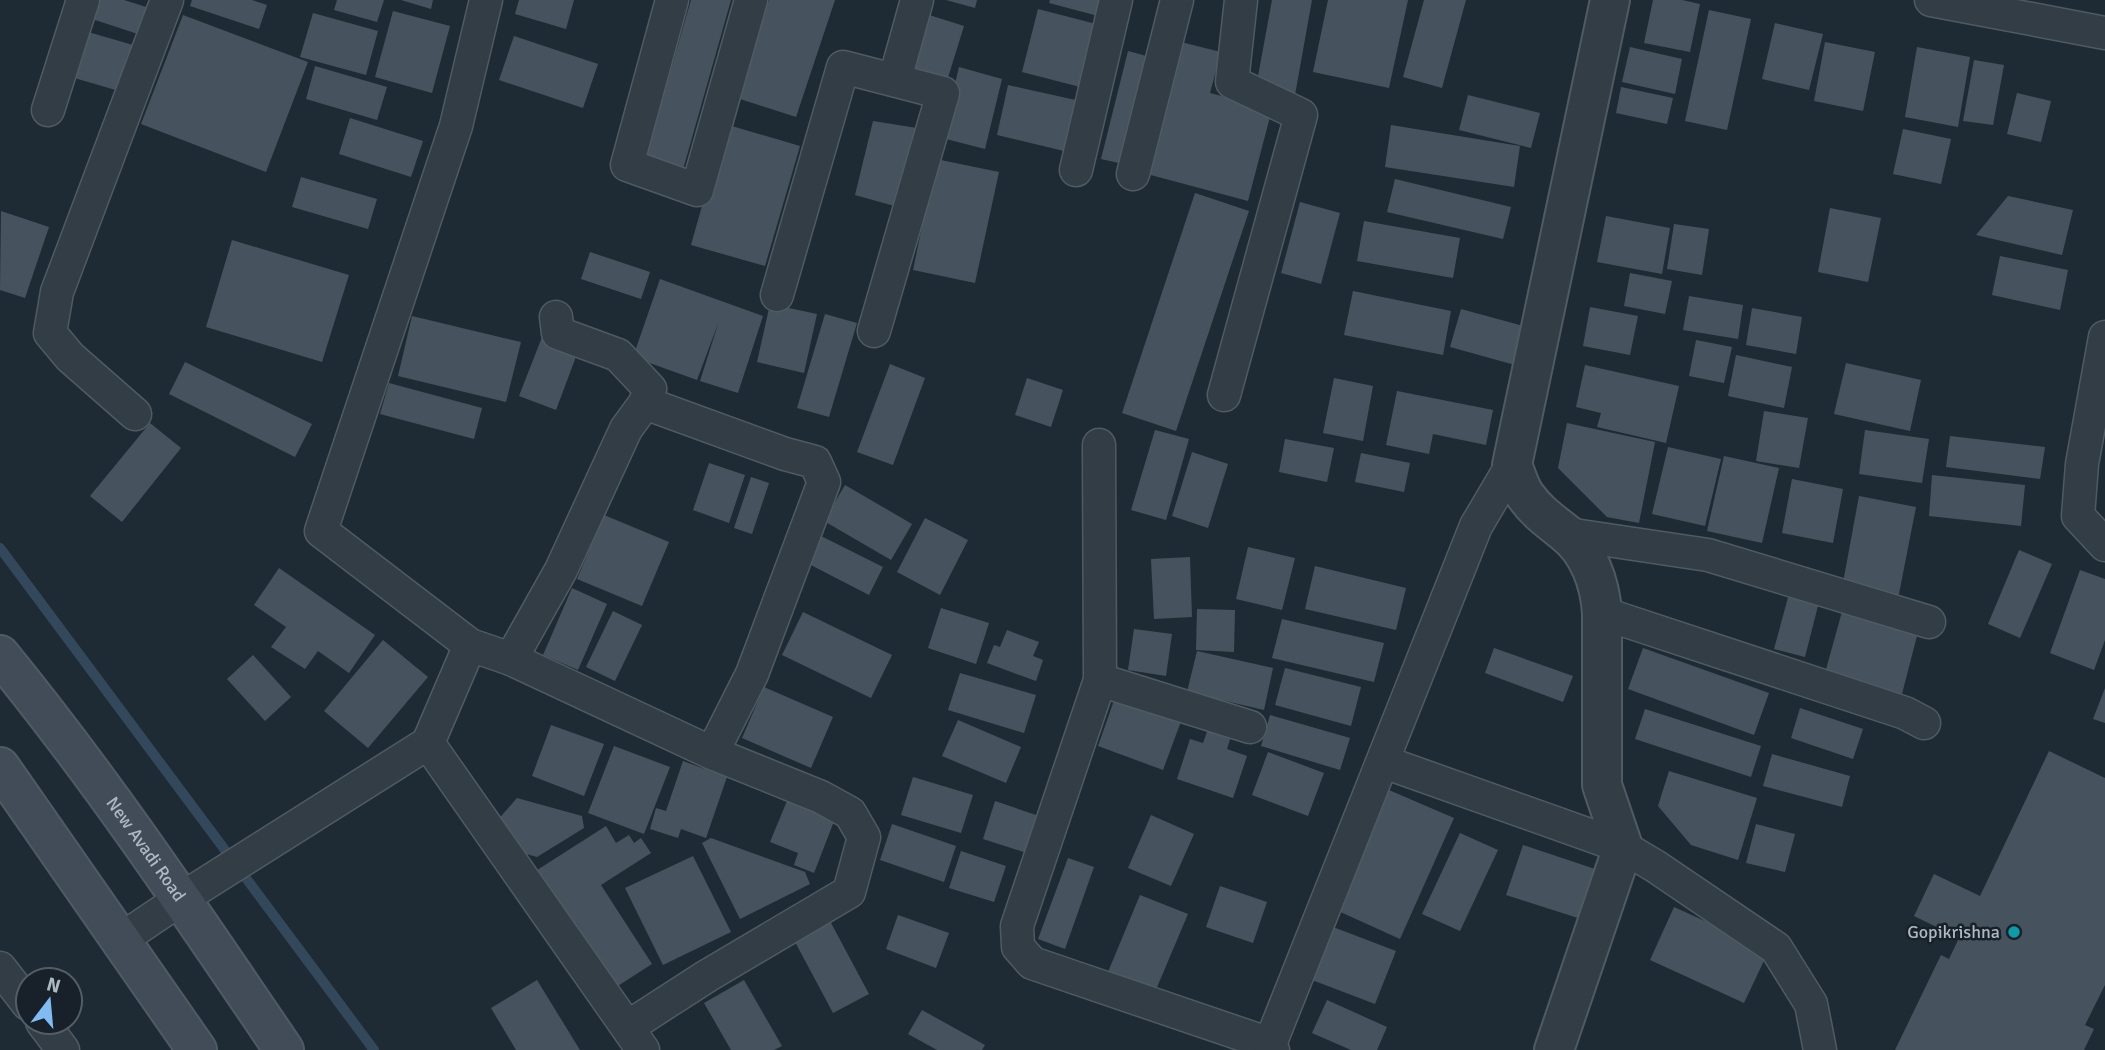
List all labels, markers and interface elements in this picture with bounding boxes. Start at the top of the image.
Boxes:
street label: New Avadi Road [102,793,190,906]
place label: Gopikrishna [1907,921,2000,943]
marker: Gopikrishna [2006,924,2022,940]
north arrow [14,966,84,1036]
text: N [44,972,63,999]

